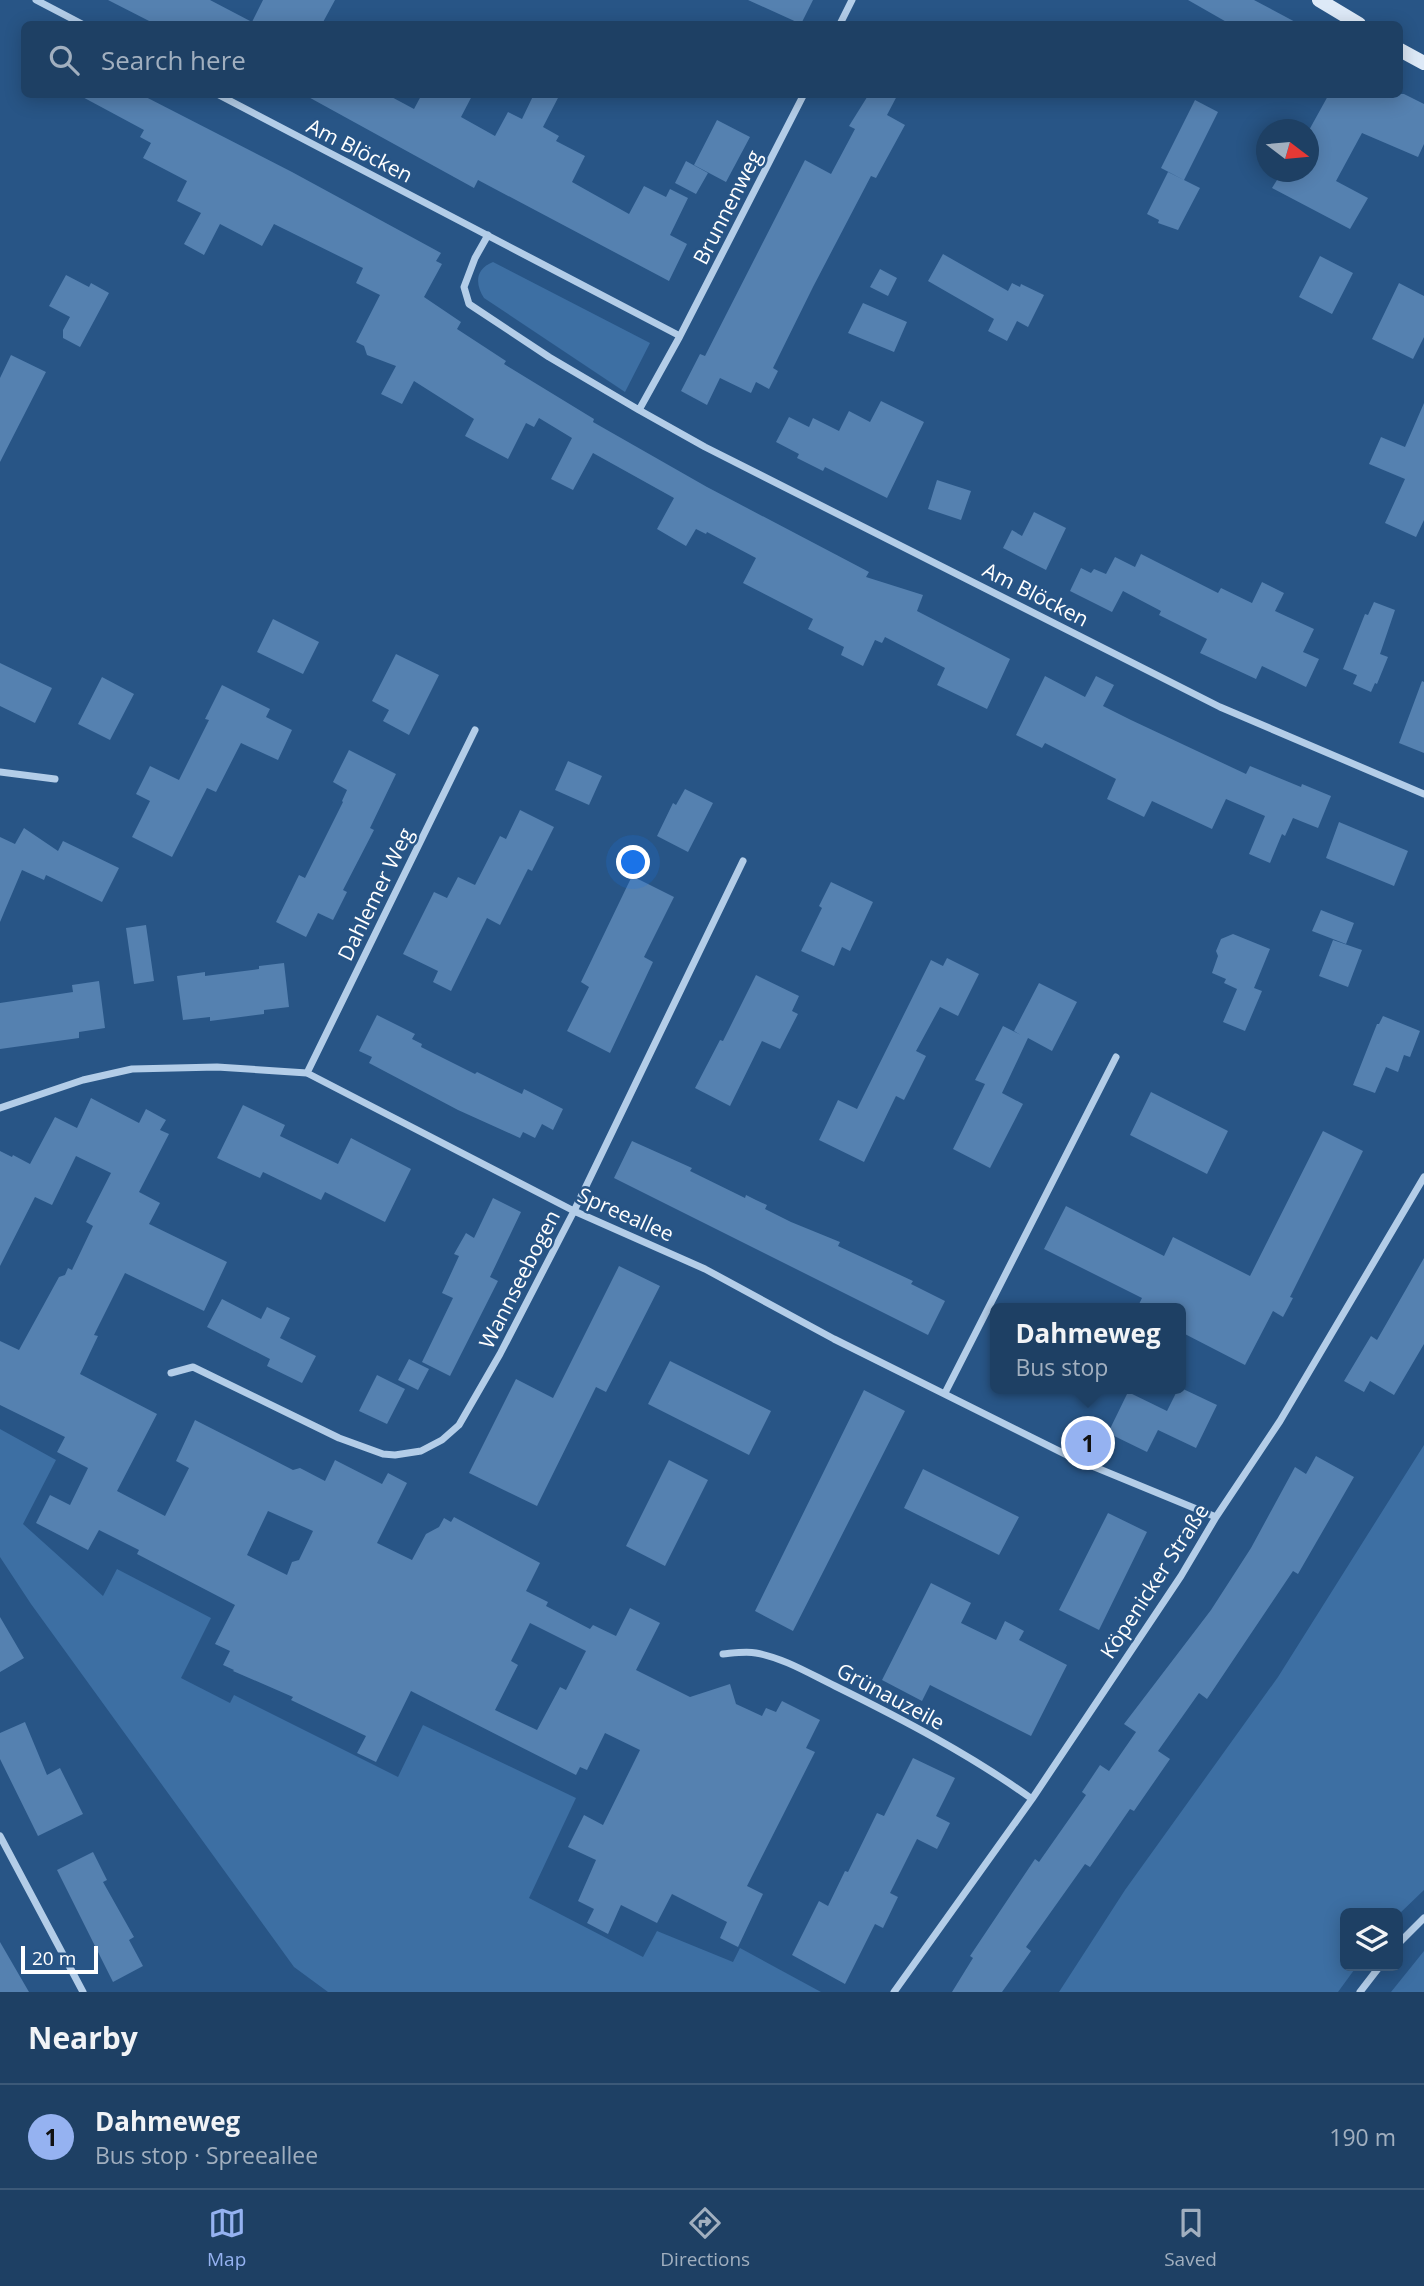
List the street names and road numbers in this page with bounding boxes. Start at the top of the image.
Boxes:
street label: Am Blöcken [302,111,418,189]
street label: Brunnenweg [686,145,768,269]
street label: Am Blöcken [978,555,1094,633]
street label: Dahlemer Weg [331,823,419,965]
street label: Spreeallee [574,1180,678,1248]
street label: Wannseebogen [472,1205,566,1353]
street label: Köpenicker Straße [1093,1498,1215,1664]
street label: Grünauzeile [832,1656,950,1736]

